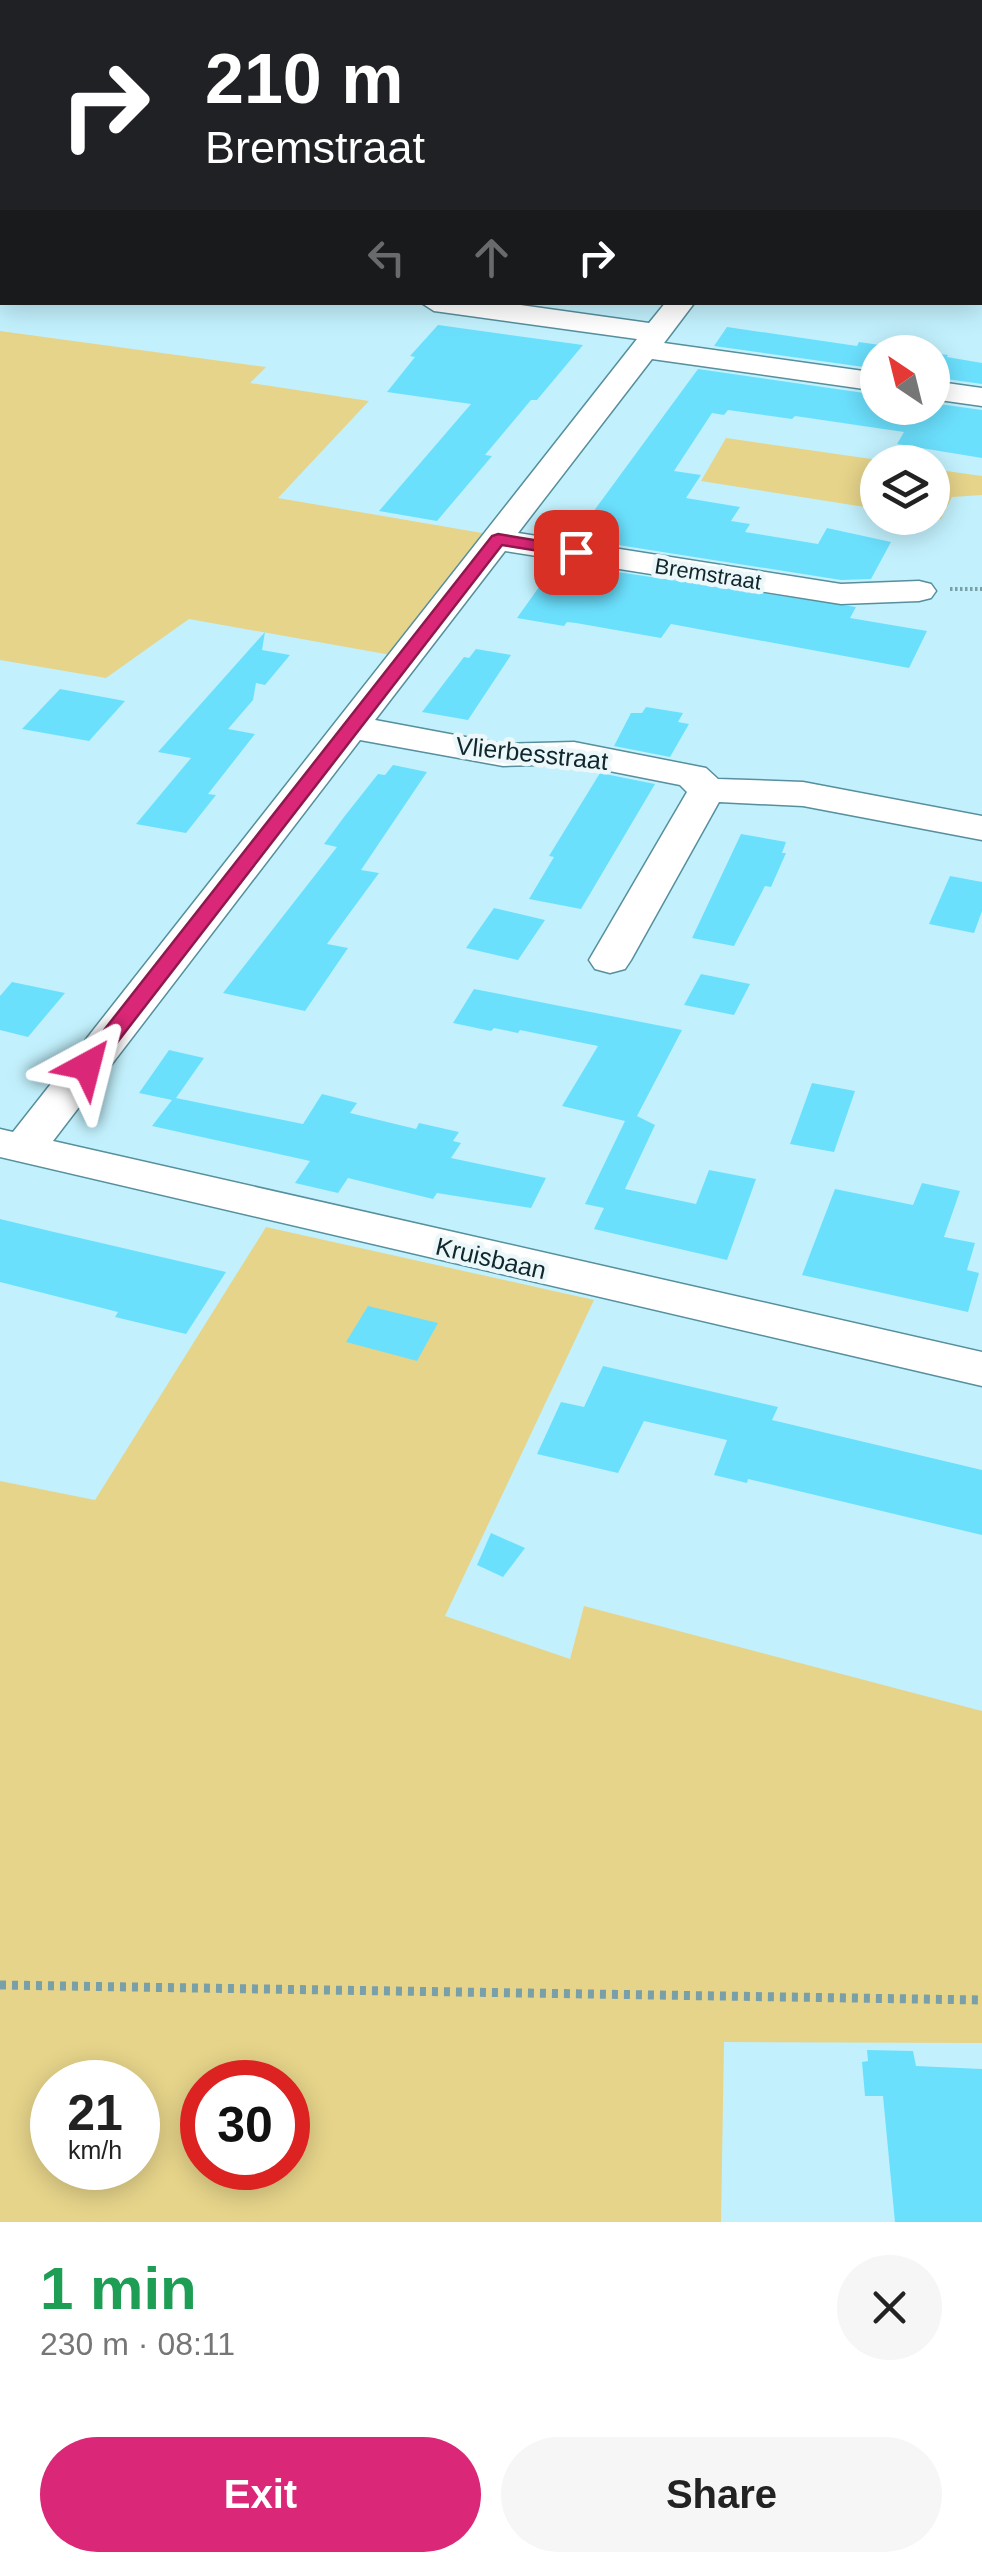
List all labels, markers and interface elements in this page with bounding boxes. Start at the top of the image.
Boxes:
icon: right [40,40,170,170]
text: 210 m [205,40,403,118]
text: Bremstraat [205,122,425,173]
icon: left [359,230,414,285]
icon: ahead [464,230,519,285]
icon: right [569,230,624,285]
north arrow [860,335,950,425]
map controls [860,335,950,535]
button: layers [860,445,950,535]
pin [534,510,619,595]
icon: arrive [549,525,604,580]
street label: Bremstraat [653,553,763,595]
street label: Vlierbesstraat [455,731,610,775]
position arrow [35,1014,139,1118]
street label: Kruisbaan [433,1232,549,1284]
speed limit sign: 30 [180,2060,310,2190]
text: 21 [67,2085,123,2141]
text: km/h [68,2136,122,2164]
text: 1 min [40,2255,197,2322]
button: close [837,2255,942,2360]
text: 230 m · 08:11 [40,2326,235,2362]
button: Exit [40,2437,481,2552]
button: Share [501,2437,942,2552]

